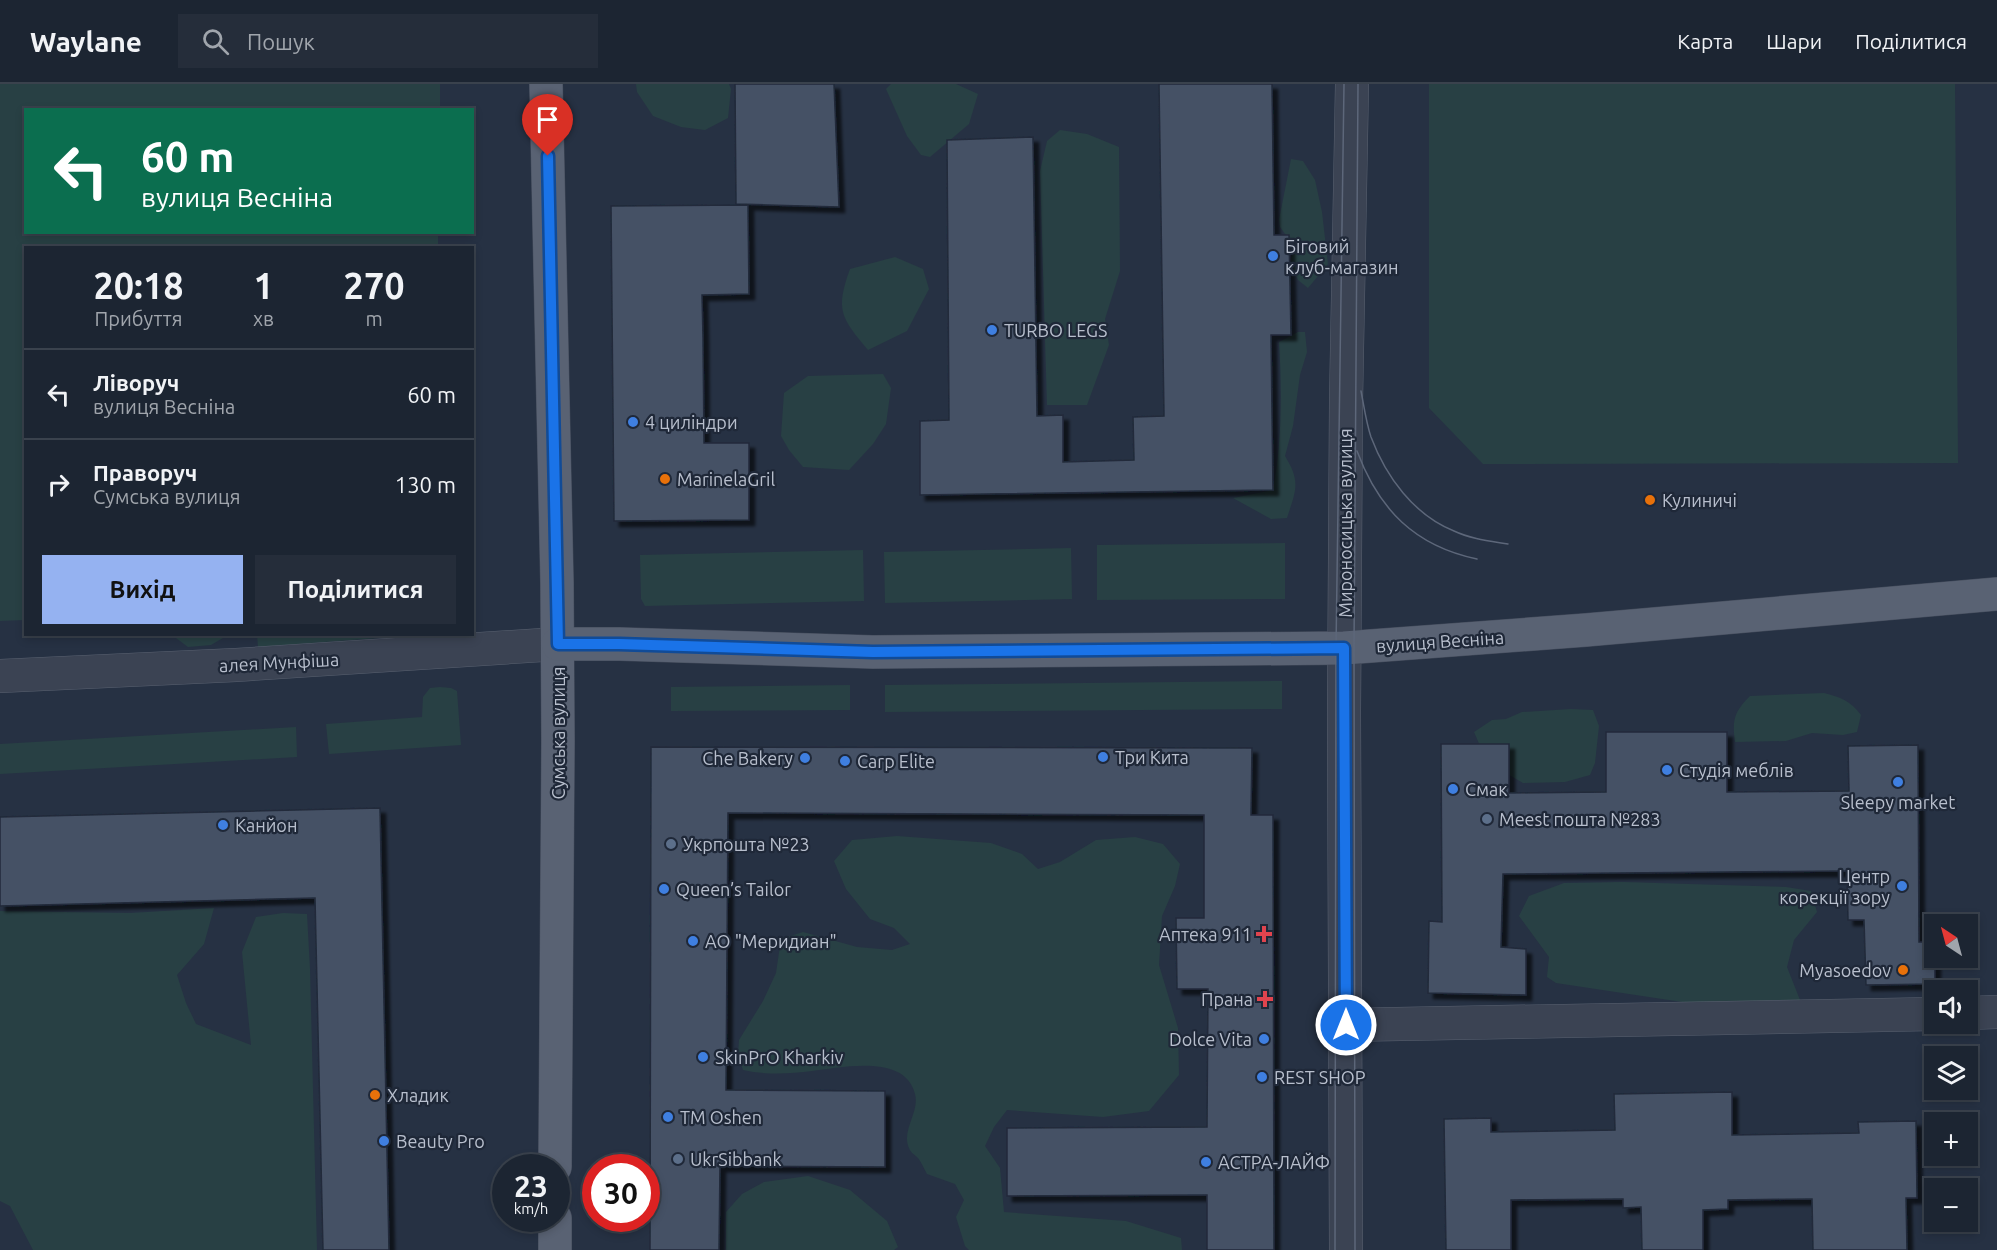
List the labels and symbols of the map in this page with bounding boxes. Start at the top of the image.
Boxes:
pin [522,94,573,156]
place label: Біговий клуб-магазин [1285,236,1399,277]
marker: Біговий клуб-магазин [1266,249,1280,263]
place label: TURBO LEGS [1004,320,1107,340]
marker: TURBO LEGS [985,323,999,337]
place label: 4 циліндри [645,412,738,432]
marker: 4 циліндри [626,415,640,429]
street label: Мироносицька вулиця [1335,428,1355,618]
place label: MarinelaGril [677,469,775,489]
marker: MarinelaGril [658,472,672,486]
place label: Кулиничі [1662,490,1737,510]
marker: Кулиничі [1643,493,1657,507]
street label: вулиця Весніна [1375,627,1505,655]
street label: алея Мунфіша [218,649,340,675]
street label: Сумська вулиця [548,667,568,799]
place label: Три Кита [1115,747,1189,767]
place label: Che Bakery [702,748,793,768]
marker: Три Кита [1096,750,1110,764]
marker: Che Bakery [798,751,812,765]
place label: Carp Elite [857,751,935,771]
marker: Carp Elite [838,754,852,768]
place label: Студія меблів [1679,760,1794,780]
marker: Студія меблів [1660,763,1674,777]
marker: Sleepy market [1891,775,1905,789]
place label: Смак [1465,779,1508,799]
marker: Смак [1446,782,1460,796]
place label: Sleepy market [1841,792,1955,812]
place label: Meest пошта №283 [1499,809,1661,829]
marker: Meest пошта №283 [1480,812,1494,826]
place label: Канйон [235,815,297,835]
marker: Канйон [216,818,230,832]
place label: Укрпошта №23 [683,834,810,854]
marker: Укрпошта №23 [664,837,678,851]
place label: Центр корекції зору [1779,866,1890,907]
place label: Queen’s Tailor [676,879,791,900]
marker: Центр корекції зору [1895,879,1909,893]
marker: Queen’s Tailor [657,882,671,896]
north arrow [1924,914,1978,968]
place label: Аптека 911 [1159,924,1252,944]
marker: Аптека 911 [1257,927,1271,941]
place label: АО "Меридиан" [705,931,837,951]
marker: АО "Меридиан" [686,934,700,948]
place label: Myasoedov [1799,960,1891,980]
marker: Myasoedov [1896,963,1910,977]
place label: Прана [1201,989,1253,1009]
marker: Прана [1258,992,1272,1006]
position arrow [1314,993,1378,1057]
place label: Dolce Vita [1169,1029,1252,1049]
marker: Dolce Vita [1257,1032,1271,1046]
place label: SkinPrO Kharkiv [715,1047,844,1067]
marker: SkinPrO Kharkiv [696,1050,710,1064]
place label: REST SHOP [1274,1067,1366,1087]
marker: REST SHOP [1255,1070,1269,1084]
place label: Хладик [387,1085,449,1105]
marker: Хладик [368,1088,382,1102]
place label: TM Oshen [680,1107,762,1127]
marker: TM Oshen [661,1110,675,1124]
place label: Beauty Pro [396,1131,485,1151]
marker: Beauty Pro [377,1134,391,1148]
place label: UkrSibbank [690,1149,782,1169]
marker: UkrSibbank [671,1152,685,1166]
place label: АСТРА-ЛАЙФ [1218,1152,1330,1172]
speed limit sign: 30 [582,1154,660,1232]
marker: АСТРА-ЛАЙФ [1199,1155,1213,1169]

